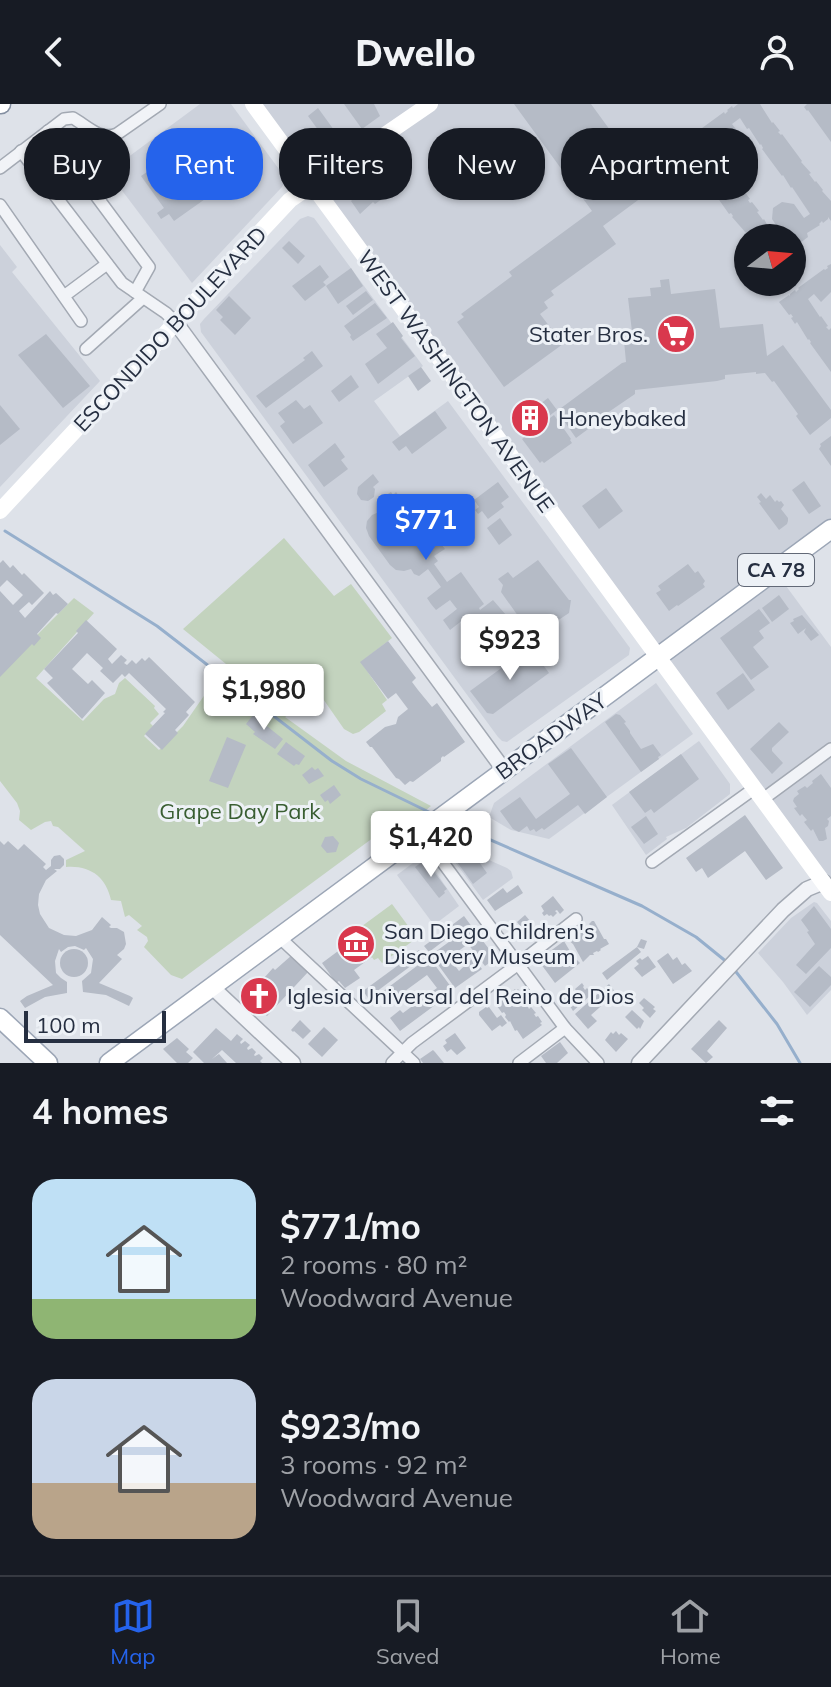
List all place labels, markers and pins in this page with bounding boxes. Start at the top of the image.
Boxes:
supermarket icon: Stater Bros. [655,313,697,355]
place label: Stater Bros. [529,320,648,348]
building icon: Honeybaked [509,397,551,439]
place label: Honeybaked [558,404,686,432]
pin: $771 [379,494,473,562]
pin: $923 [463,614,557,682]
pin: $1,980 [199,664,329,732]
pin: $1,420 [366,811,496,879]
place label: San Diego Children's Discovery Museum [384,917,595,970]
museum icon: San Diego Children's Discovery Museum [335,923,377,965]
church icon: Iglesia Universal del Reino de Dios [238,975,280,1017]
place label: Iglesia Universal del Reino de Dios [287,982,634,1010]

